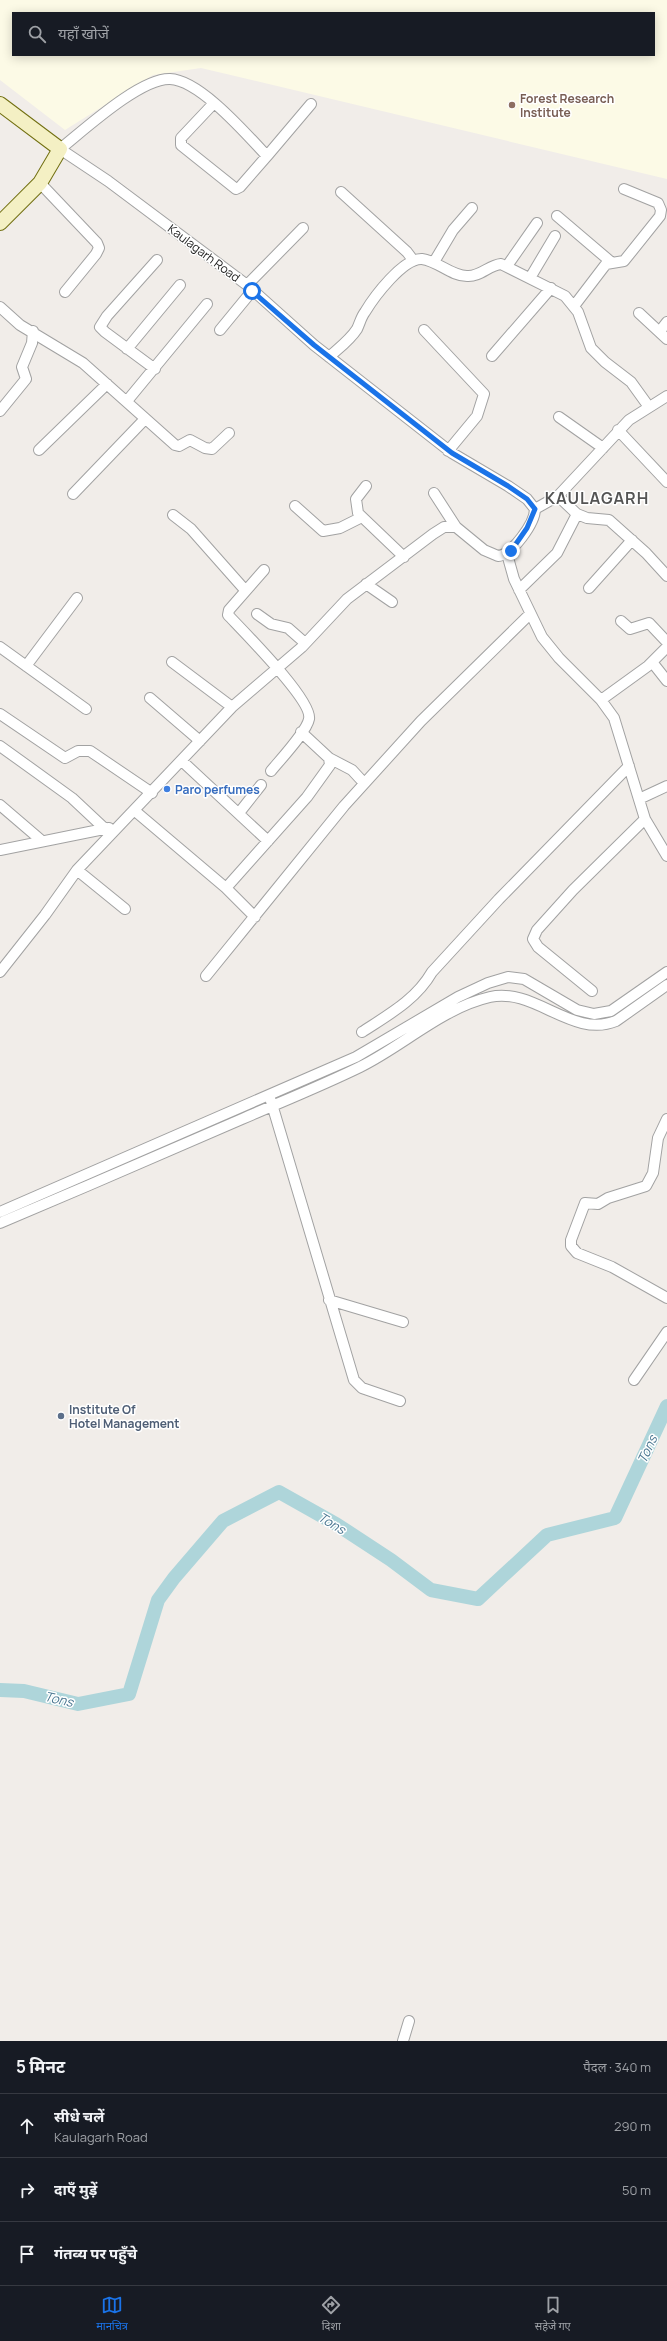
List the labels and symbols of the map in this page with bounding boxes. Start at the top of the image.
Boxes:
place label: Forest Research Institute [520,90,614,121]
marker: Forest Research Institute [507,100,517,110]
street label: Kaulagarh Road [164,220,244,286]
route start [243,282,261,300]
district label: KAULAGARH [545,487,649,509]
route end [502,542,520,560]
place label: Paro perfumes [175,781,260,798]
marker: Paro perfumes [162,784,172,794]
place label: Institute Of Hotel Management [69,1401,179,1432]
marker: Institute Of Hotel Management [56,1411,66,1421]
water label: Tons [633,1431,662,1466]
water label: Tons [315,1508,350,1539]
water label: Tons [43,1687,76,1711]

